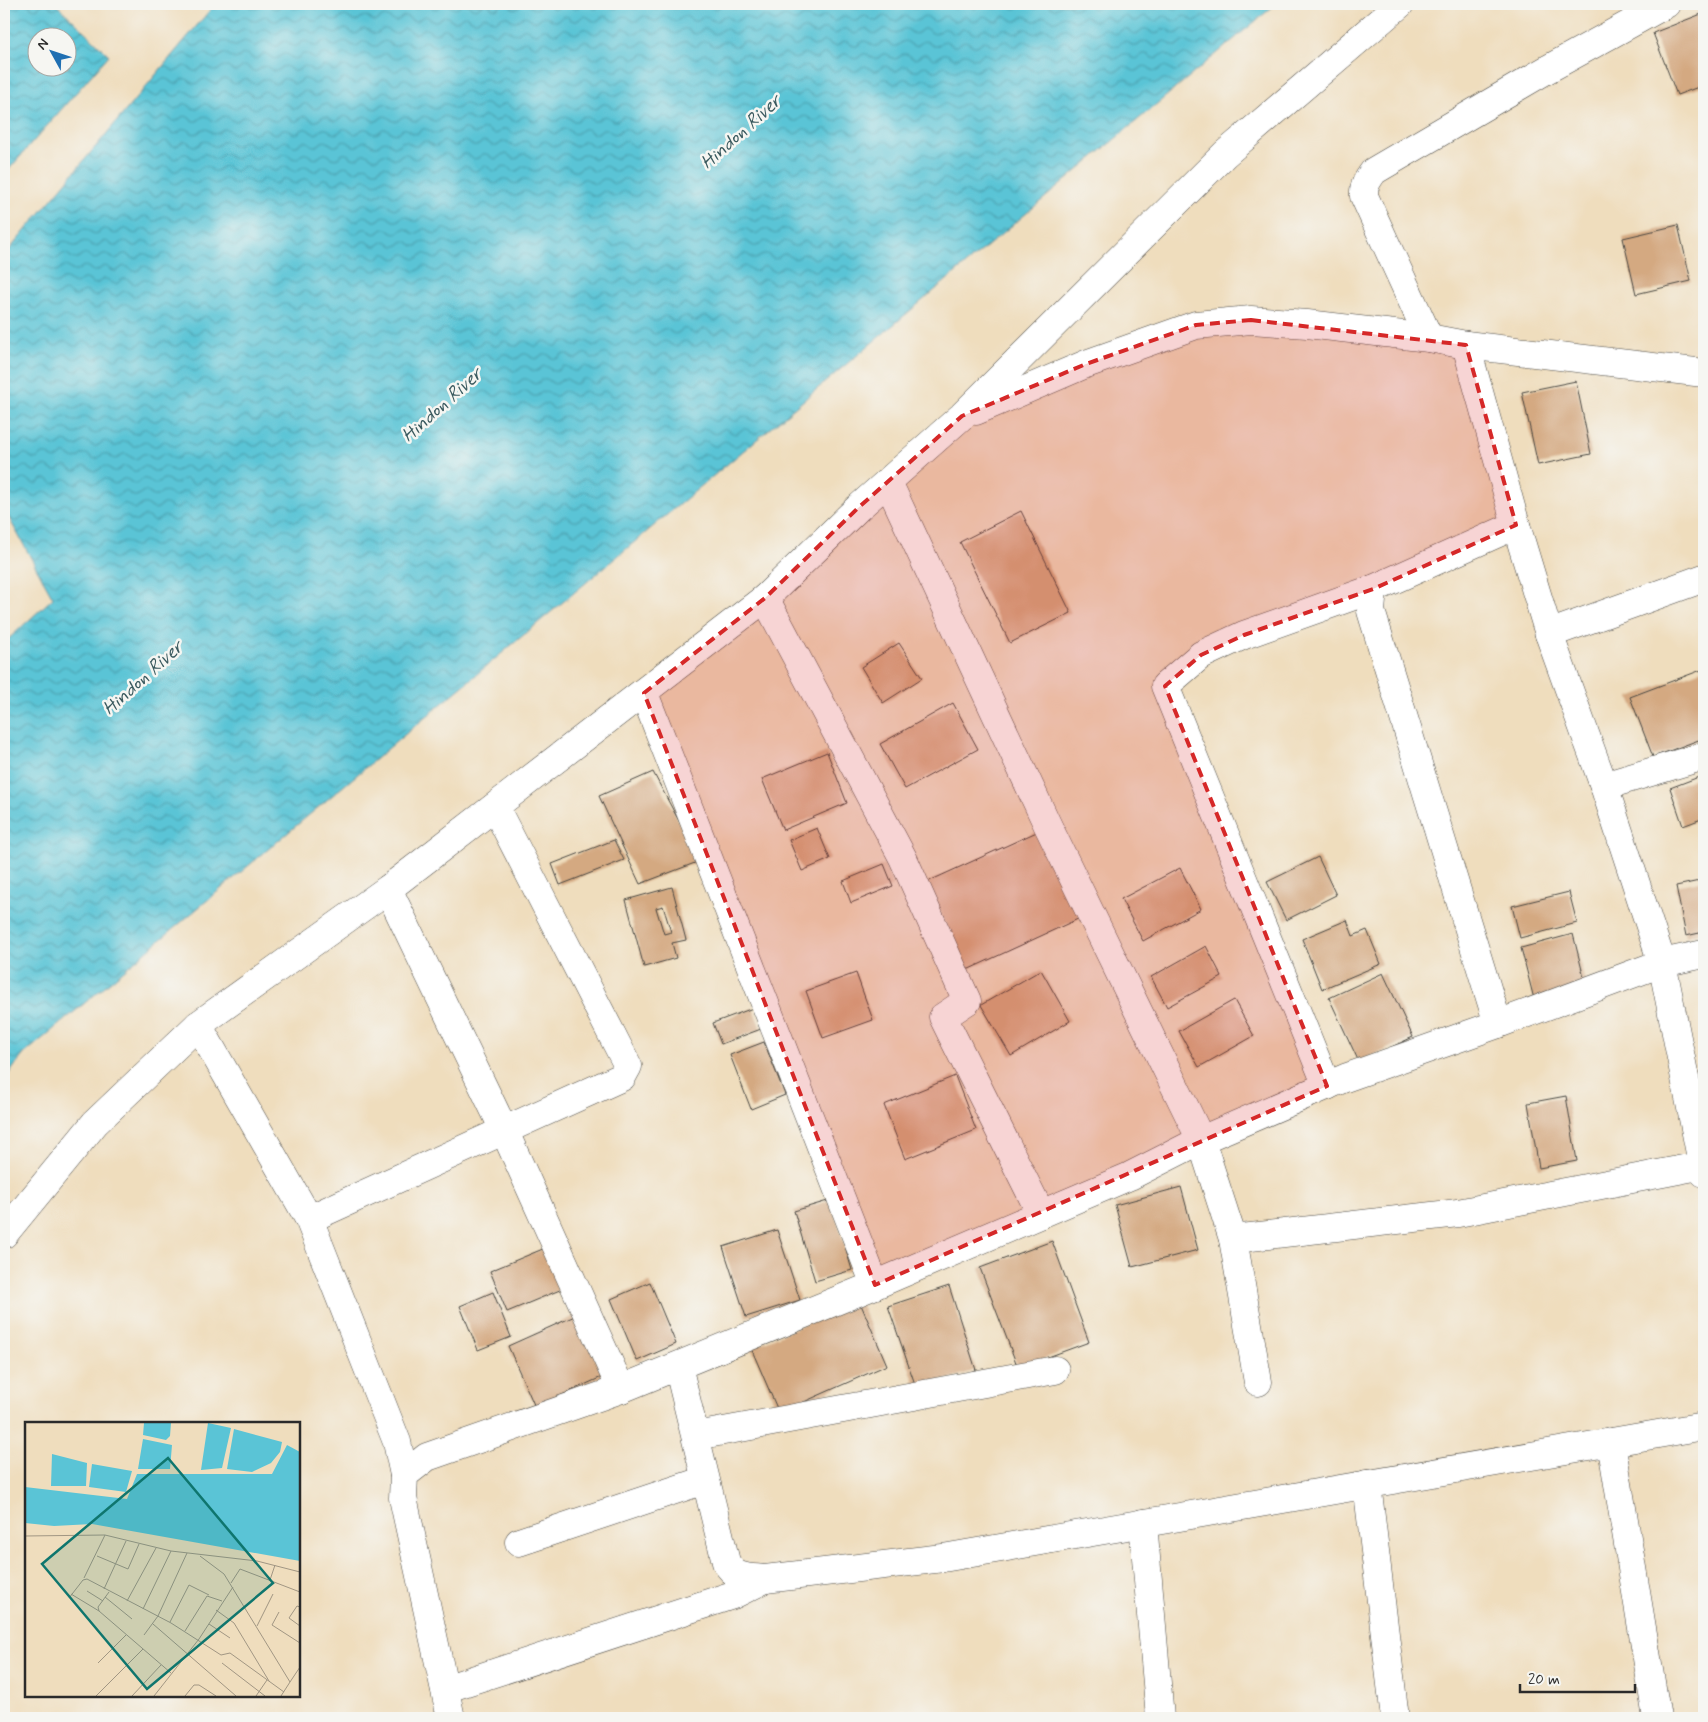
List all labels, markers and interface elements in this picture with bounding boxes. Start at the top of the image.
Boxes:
north arrow [28,28,78,78]
text: N [33,35,53,54]
water label: Hindon River [695,88,788,175]
water label: Hindon River [396,361,489,448]
water label: Hindon River [97,634,190,721]
inset map [25,1422,300,1697]
scale bar [1520,1662,1636,1694]
text: 20 m [1528,1670,1560,1690]

